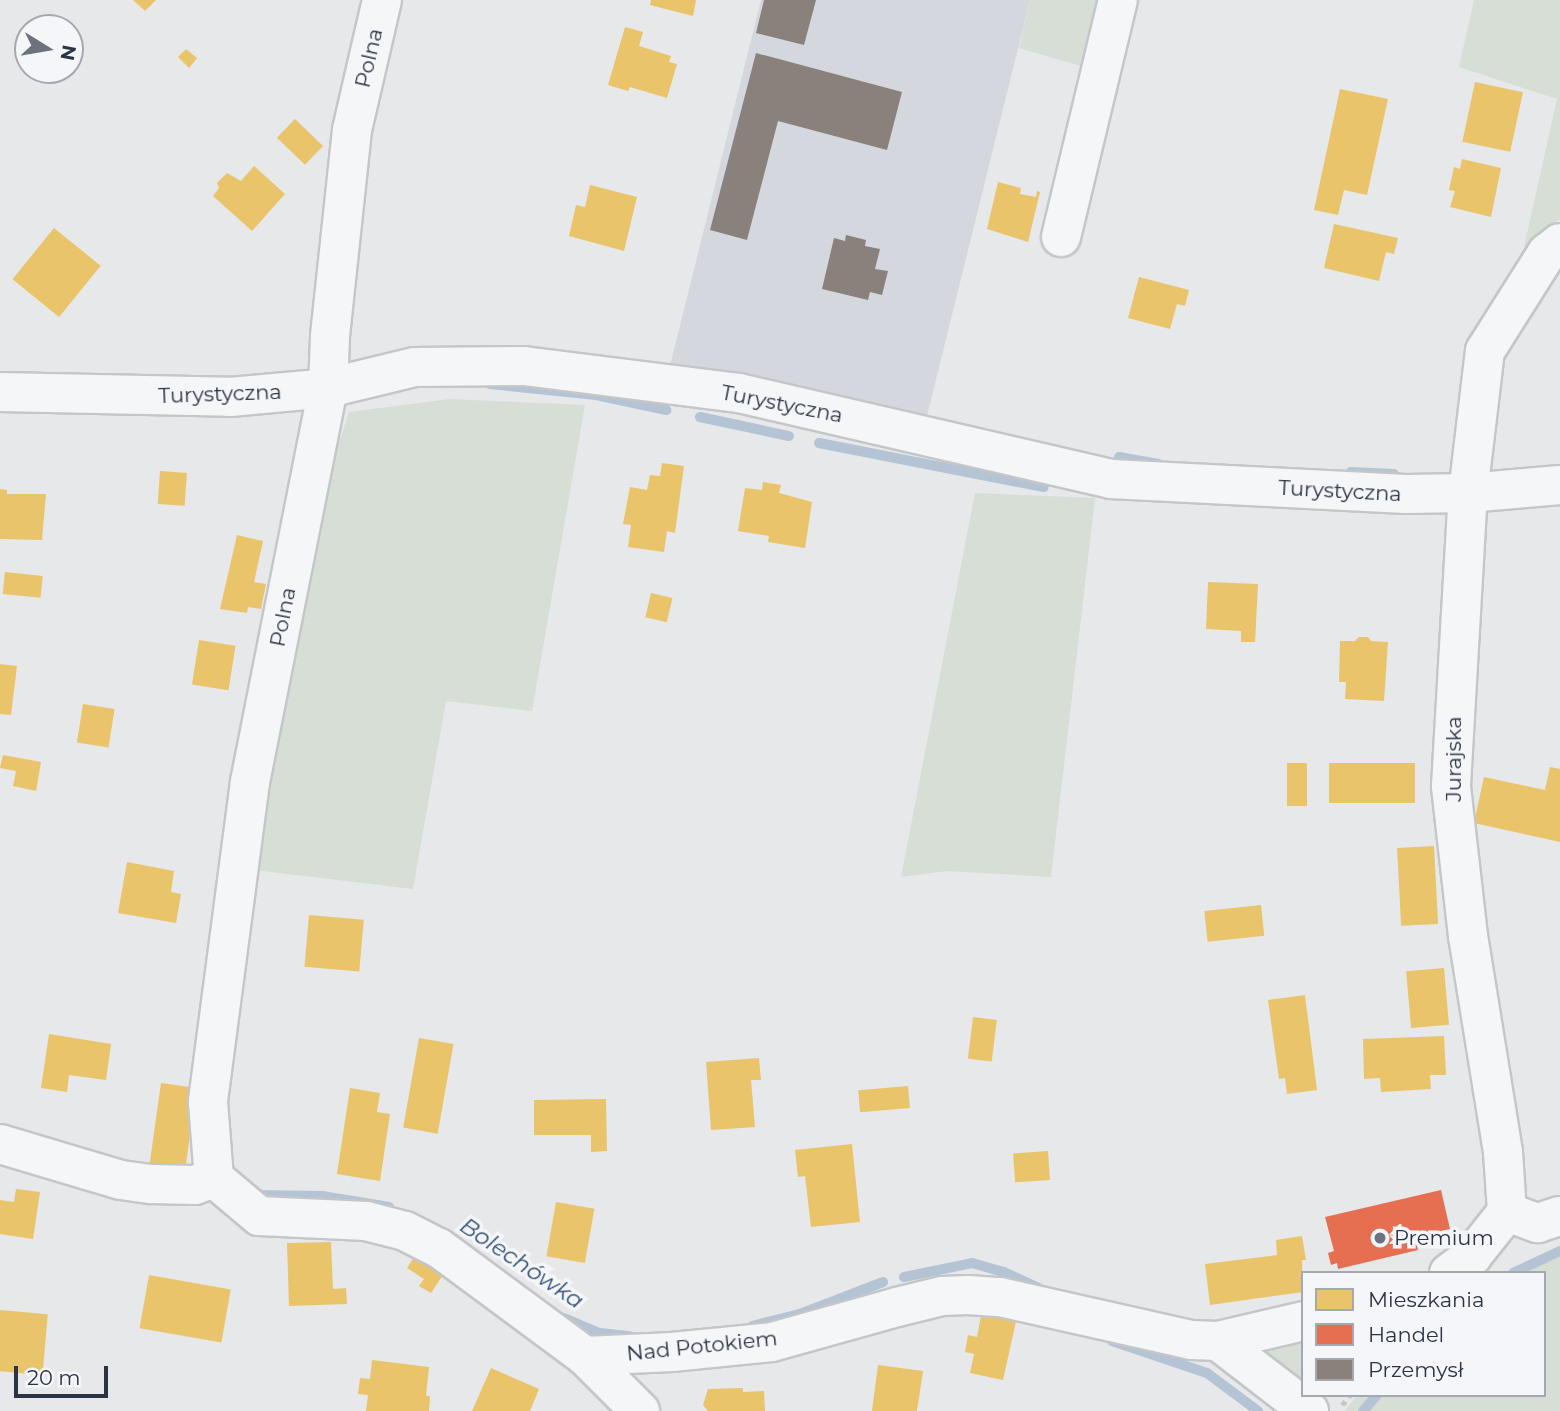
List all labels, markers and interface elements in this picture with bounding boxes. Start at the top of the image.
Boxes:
north arrow [14,14,84,84]
street label: Polna [350,26,388,90]
text: N [55,43,81,62]
street label: Turystyczna [158,379,282,409]
street label: Turystyczna [719,380,845,428]
street label: Turystyczna [1278,475,1402,507]
street label: Polna [265,585,301,649]
street label: Jurajska [1441,716,1467,802]
water label: Bolechówka [455,1212,589,1314]
place label: Premium [1394,1225,1494,1251]
marker: Premium [1372,1230,1388,1246]
legend [1301,1271,1546,1397]
text: Mieszkania [1368,1287,1484,1312]
text: Handel [1368,1322,1444,1347]
street label: Nad Potokiem [625,1326,779,1366]
scale bar [18,1352,112,1396]
text: Przemysł [1368,1357,1464,1382]
text: 20 m [27,1365,81,1390]

